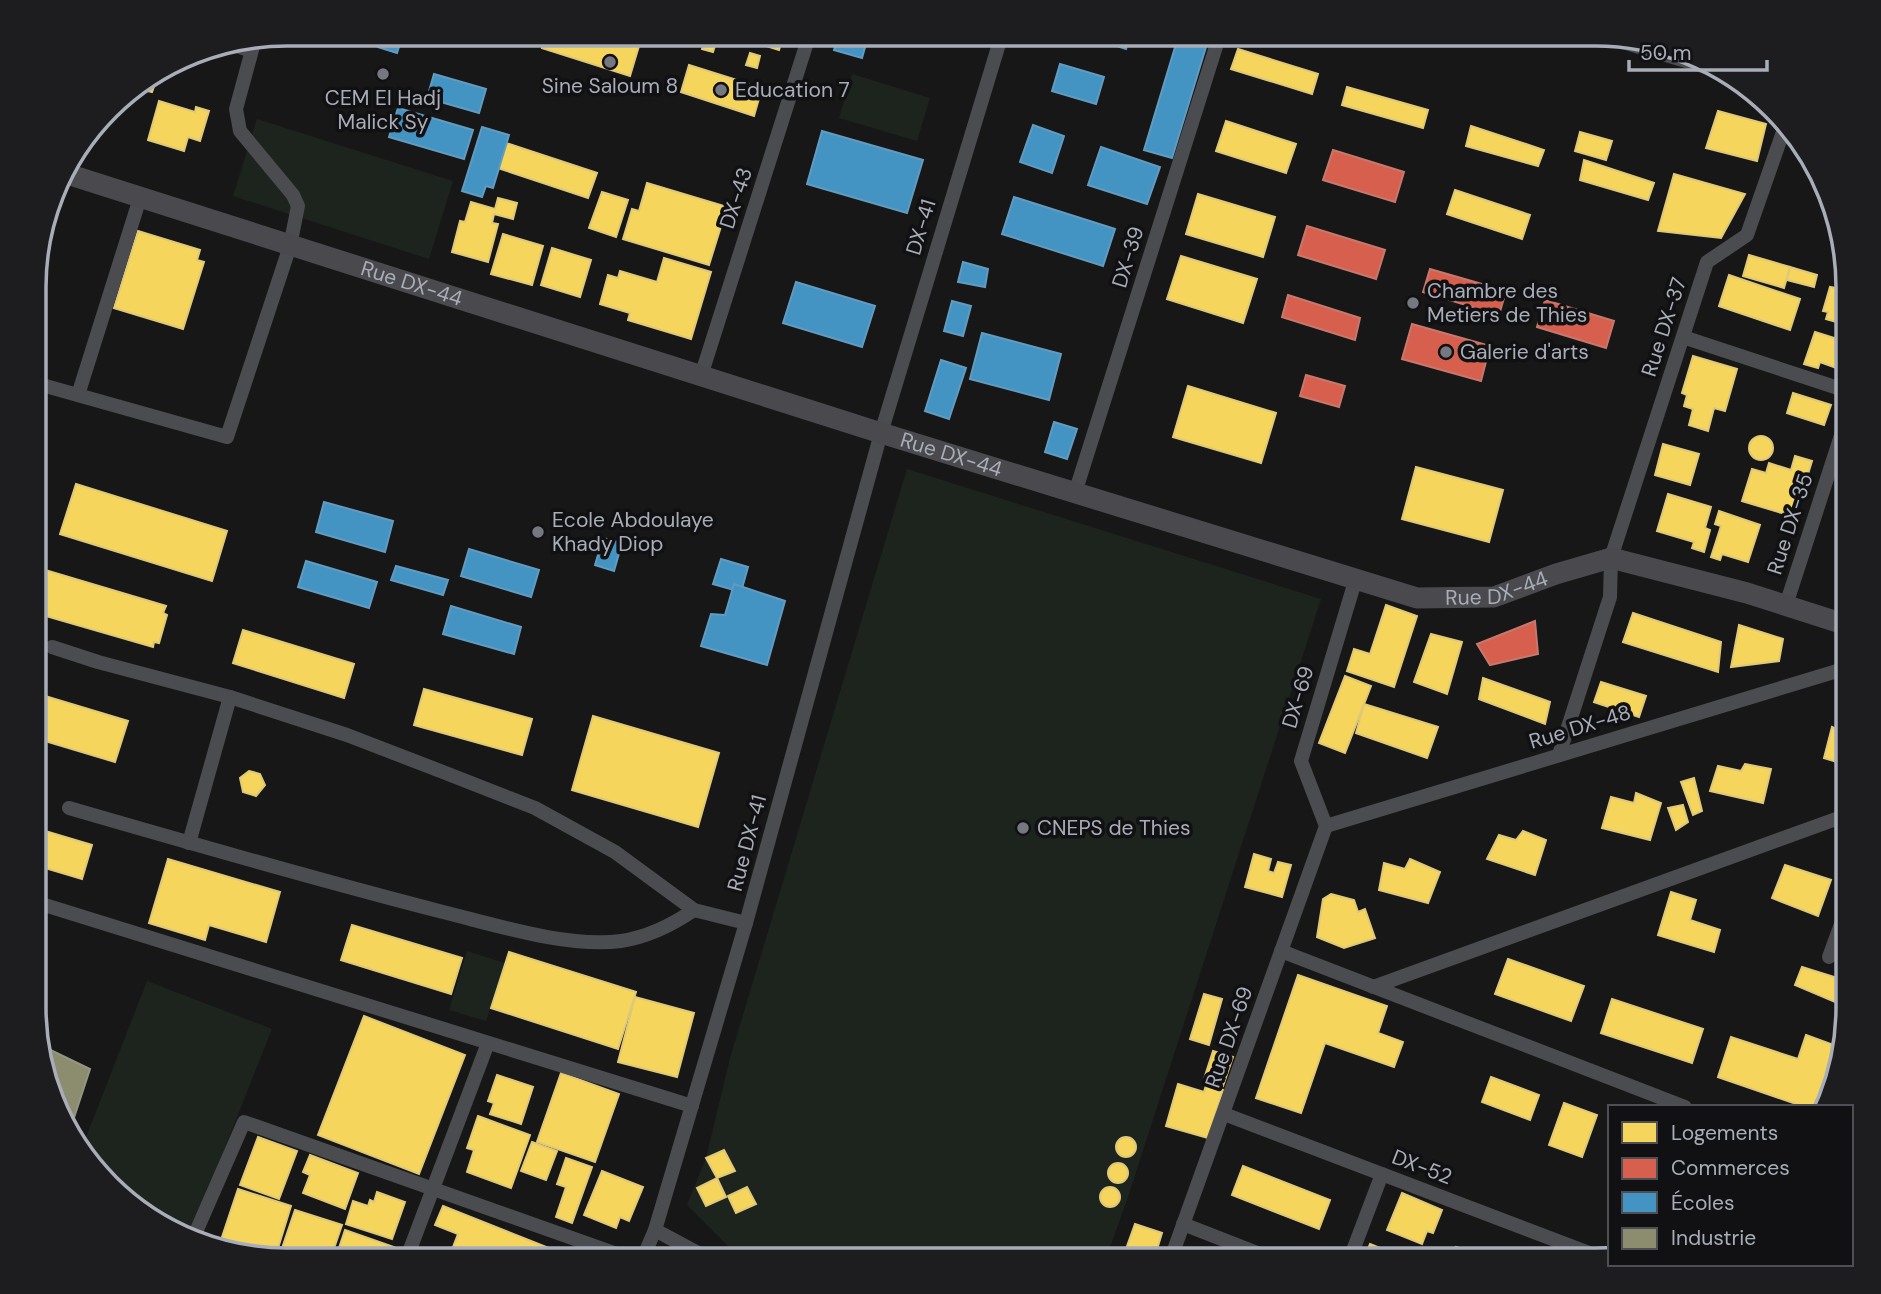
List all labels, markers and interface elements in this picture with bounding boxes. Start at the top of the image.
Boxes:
scale bar [1629,28,1767,72]
text: 50 m [1640,39,1691,67]
marker: Sine Saloum 8 [602,54,618,70]
marker: CEM El Hadj Malick Sy [375,66,391,82]
place label: Sine Saloum 8 [542,72,678,100]
place label: Education 7 [735,76,850,104]
marker: Education 7 [713,82,729,98]
place label: CEM El Hadj Malick Sy [325,84,441,136]
street label: DX-43 [713,164,759,232]
street label: DX-41 [899,196,943,258]
street label: DX-39 [1105,223,1151,291]
street label: Rue DX-44 [357,254,466,313]
street label: Rue DX-37 [1635,274,1693,380]
place label: Chambre des Metiers de Thies [1427,277,1587,329]
marker: Chambre des Metiers de Thies [1405,295,1421,311]
place label: Galerie d'arts [1460,338,1589,366]
marker: Galerie d'arts [1438,344,1454,360]
street label: Rue DX-44 [897,426,1006,484]
street label: Rue DX-35 [1761,470,1819,578]
place label: Ecole Abdoulaye Khady Diop [552,506,714,558]
marker: Ecole Abdoulaye Khady Diop [530,524,546,540]
street label: Rue DX-44 [1445,564,1552,612]
street label: DX-69 [1275,663,1321,731]
street label: Rue DX-48 [1526,698,1634,756]
street label: Rue DX-41 [721,792,773,894]
place label: CNEPS de Thies [1037,814,1190,842]
marker: CNEPS de Thies [1015,820,1031,836]
street label: Rue DX-69 [1199,983,1259,1091]
legend [1608,1105,1853,1266]
text: Logements [1671,1119,1778,1147]
street label: DX-52 [1388,1143,1456,1191]
text: Commerces [1671,1154,1790,1182]
text: Écoles [1671,1189,1734,1217]
text: Industrie [1671,1224,1756,1252]

